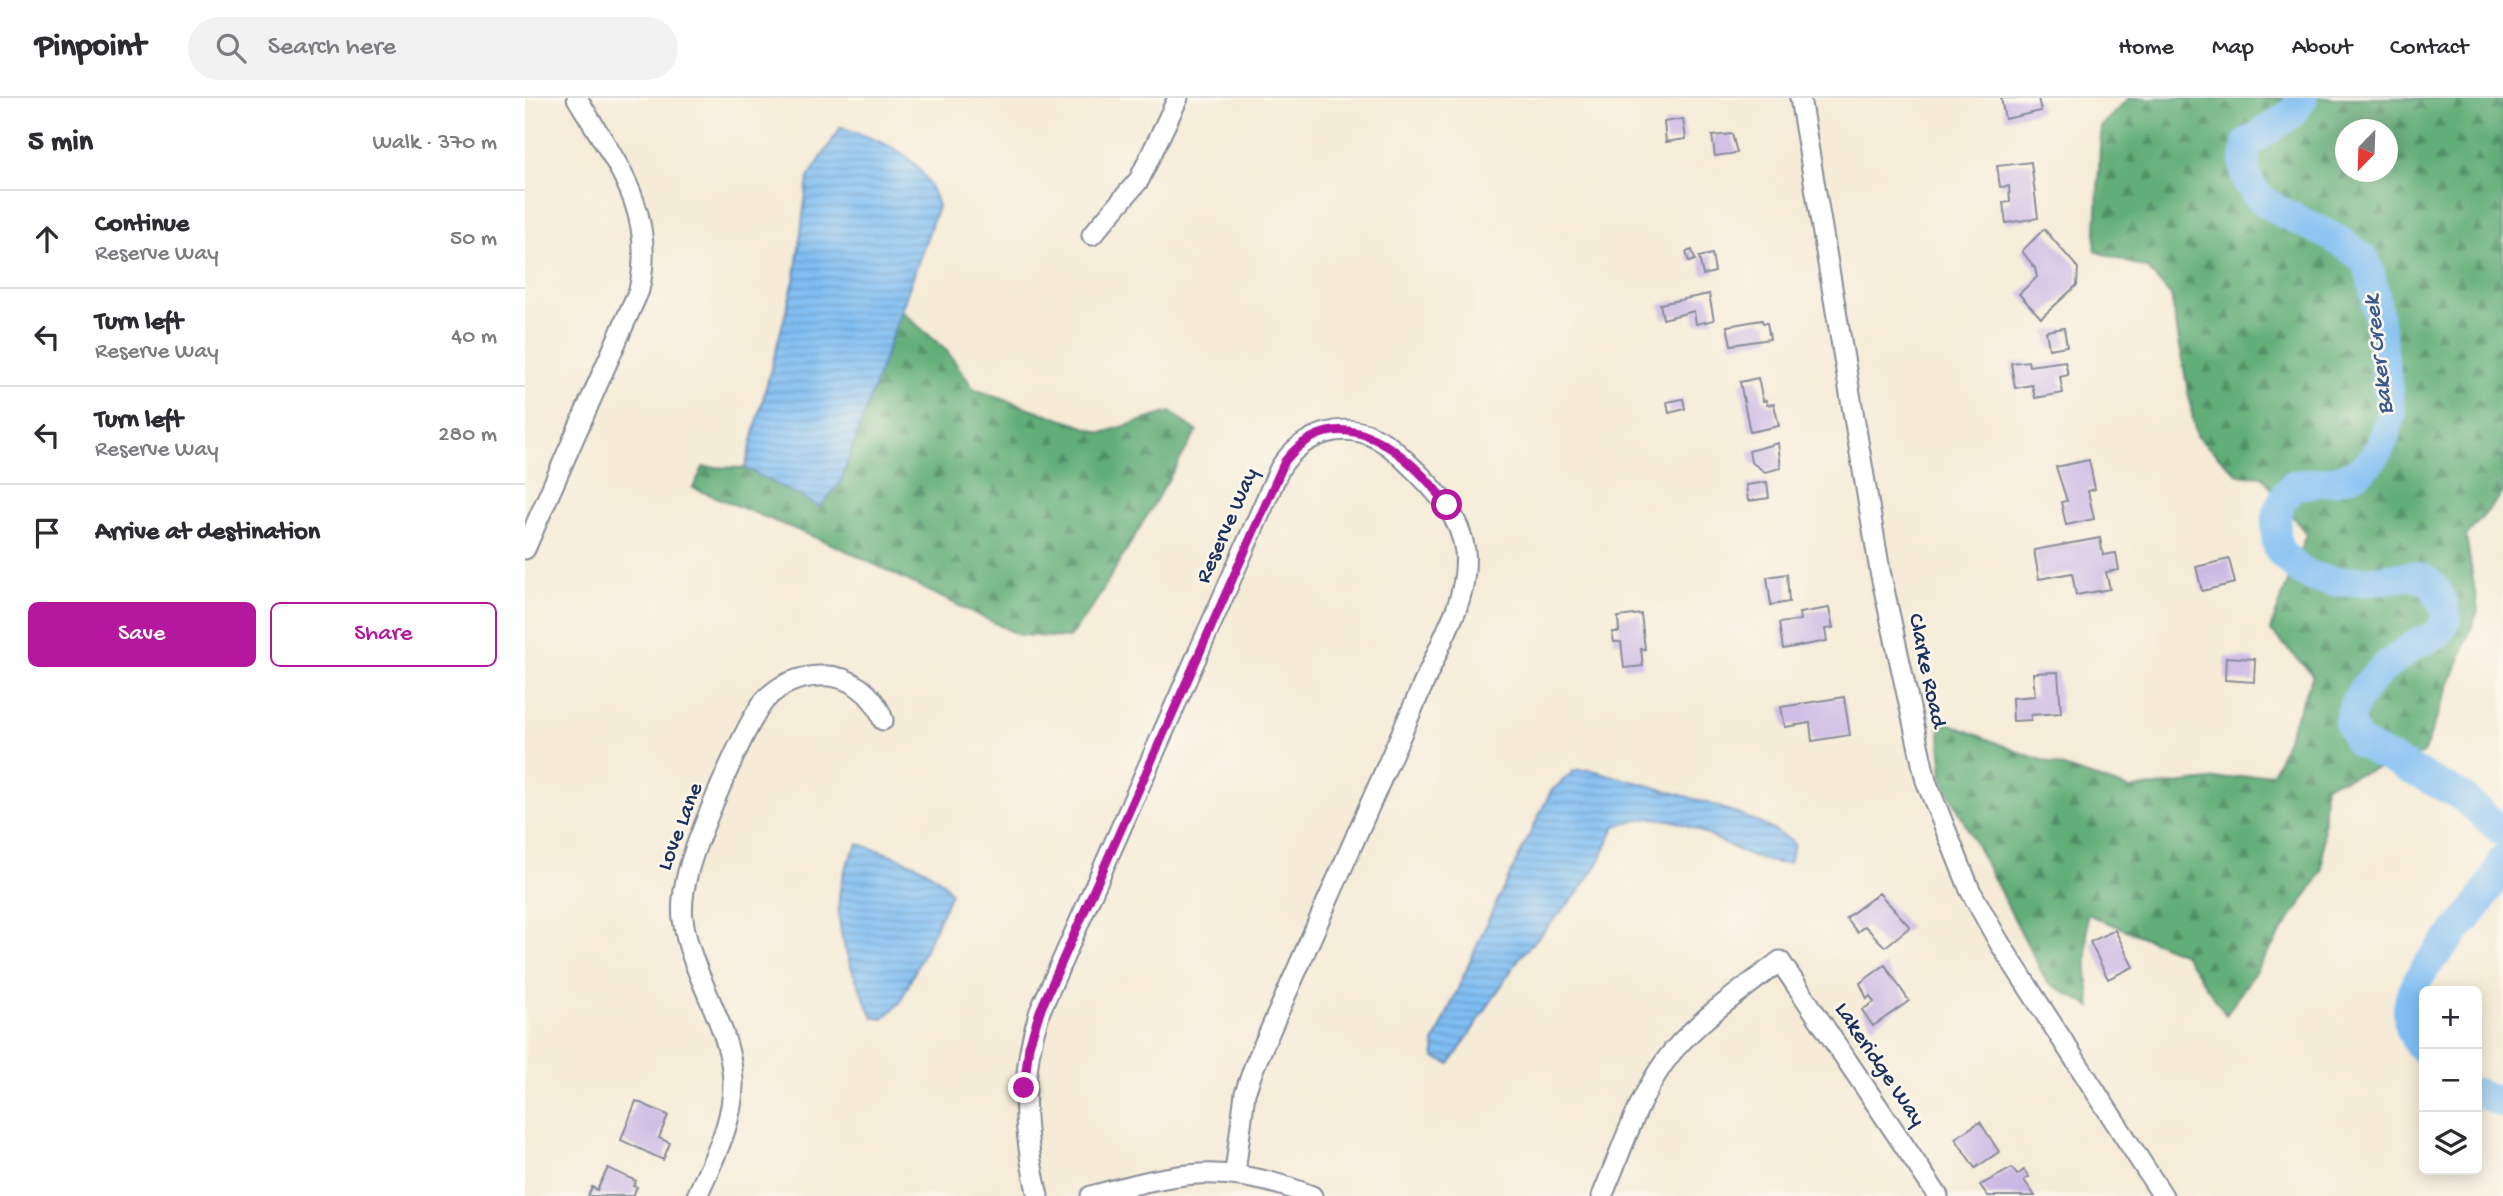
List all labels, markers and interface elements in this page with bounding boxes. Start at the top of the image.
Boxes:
search box [188,17,678,80]
text: Pinpoint [35,29,146,67]
icon: search [212,29,250,67]
text: Search here [268,33,396,64]
text: Home [2118,34,2174,63]
text: Map [2212,34,2254,63]
text: About [2292,34,2352,63]
text: Contact [2390,34,2468,63]
north arrow [2335,119,2398,182]
text: 5 min [28,126,93,161]
text: Walk · 370 m [373,130,497,157]
text: Continue [95,210,189,241]
icon: ahead [28,220,66,258]
text: 50 m [450,226,497,253]
text: Reserve Way [95,241,219,268]
water label: Baker Creek [2358,291,2402,416]
text: Turn left [95,308,183,339]
icon: left [28,318,66,356]
text: 40 m [451,324,497,351]
text: Reserve Way [95,339,219,366]
text: Turn left [95,406,183,437]
icon: left [28,416,66,454]
text: 280 m [438,422,497,449]
text: Reserve Way [95,437,219,464]
street label: Reserve Way [1191,464,1265,588]
route start [1431,489,1462,520]
icon: arrive [28,514,66,552]
text: Arrive at destination [95,518,320,549]
button: Save [28,602,256,667]
button: Share [270,602,497,667]
street label: Clarke Road [1901,611,1952,732]
street label: Love Lane [652,778,710,875]
map controls [2419,986,2482,1175]
button: + [2419,986,2482,1049]
street label: Lakeridge Way [1828,998,1930,1132]
button: − [2419,1049,2482,1112]
route end [1008,1072,1039,1103]
button: layers [2419,1112,2482,1175]

